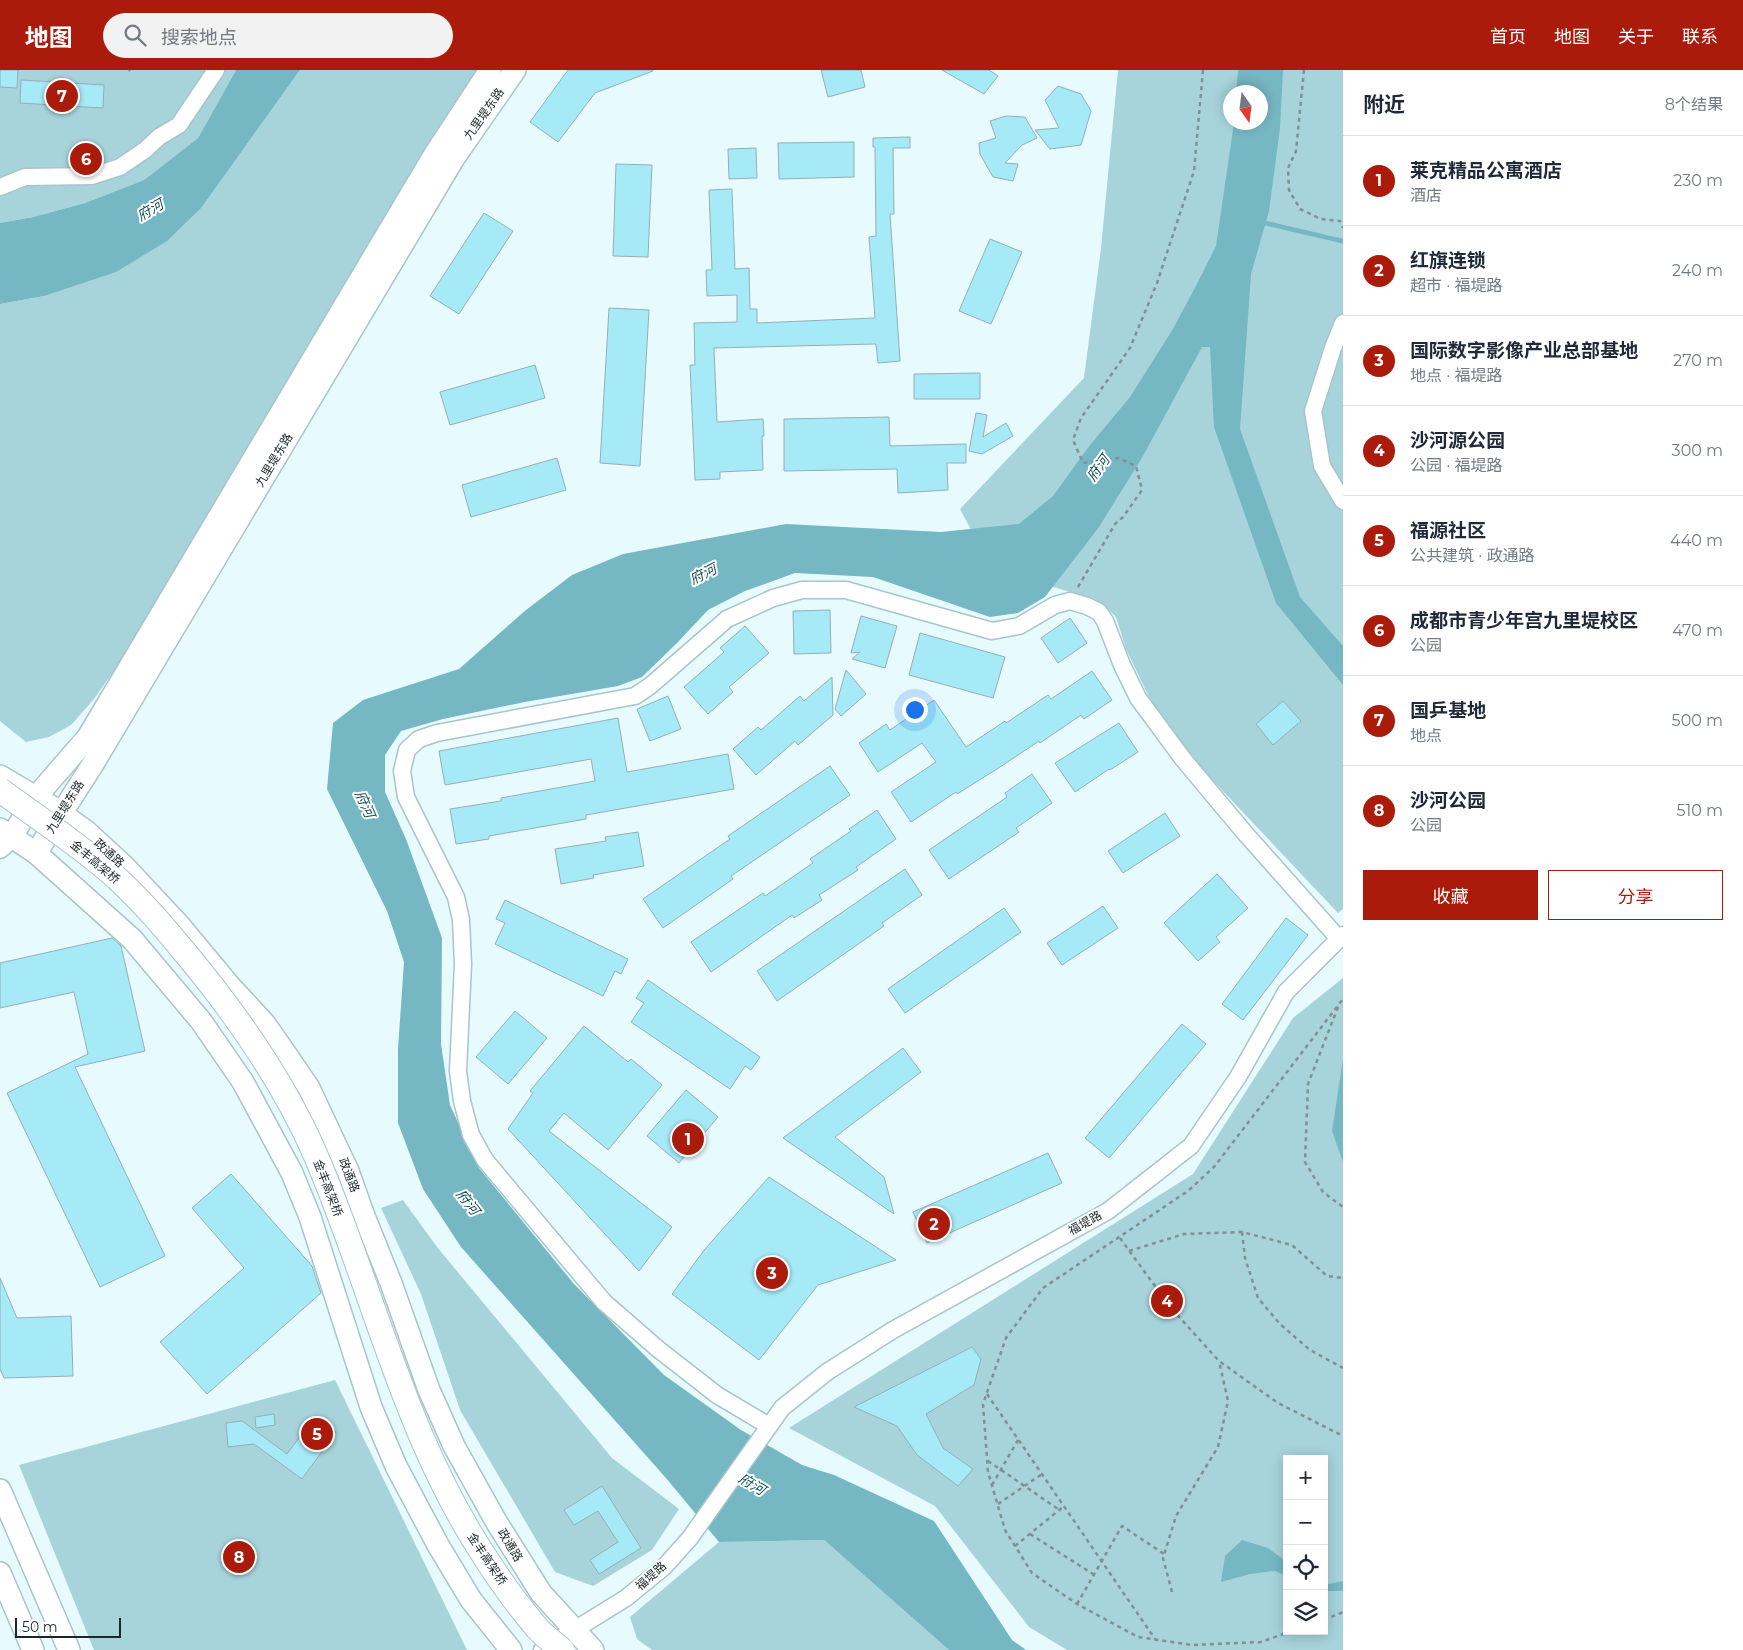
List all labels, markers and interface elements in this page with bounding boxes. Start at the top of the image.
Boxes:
search box [103,13,453,58]
icon: search [121,21,149,49]
text: 地图 [25,23,73,52]
text: 搜索地点 [161,26,237,49]
text: 首页 [1490,26,1526,48]
text: 地图 [1554,26,1590,48]
text: 关于 [1618,26,1654,48]
text: 联系 [1682,26,1718,48]
pin: 7 [46,77,78,115]
street label: 九里堤东路 [460,85,507,143]
north arrow [1223,85,1268,130]
text: 附近 [1363,92,1405,117]
text: 8个结果 [1665,95,1723,114]
pin: 6 [70,140,102,178]
text: 莱克精品公寓酒店 [1410,159,1562,182]
text: 1 [1376,171,1382,190]
text: 230 m [1673,171,1723,190]
text: 酒店 [1410,186,1442,205]
water label: 府河 [133,194,169,225]
text: 红旗连锁 [1410,249,1486,272]
text: 2 [1374,261,1384,280]
text: 240 m [1672,261,1723,280]
text: 超市 · 福堤路 [1410,276,1502,295]
text: 国际数字影像产业总部基地 [1410,339,1638,362]
text: 3 [1374,351,1384,370]
text: 270 m [1673,351,1723,370]
text: 地点 · 福堤路 [1410,366,1502,385]
text: 沙河源公园 [1410,429,1505,452]
street label: 九里堤东路 [252,430,295,489]
text: 4 [1373,441,1385,460]
text: 300 m [1672,441,1723,460]
water label: 府河 [1082,449,1115,485]
text: 公园 · 福堤路 [1410,456,1502,475]
text: 福源社区 [1410,519,1486,542]
text: 5 [1374,531,1384,550]
text: 440 m [1670,531,1723,550]
text: 公共建筑 · 政通路 [1410,546,1534,565]
water label: 府河 [686,558,722,588]
text: 成都市青少年宫九里堤校区 [1410,609,1638,632]
text: 6 [1374,621,1384,640]
text: 470 m [1672,621,1723,640]
text: 公园 [1410,636,1442,655]
your location [902,697,928,723]
text: 国乒基地 [1410,699,1486,722]
text: 7 [1374,711,1384,730]
text: 500 m [1672,711,1723,730]
text: 地点 [1410,726,1442,745]
street label: 九里堤东路 [42,777,87,836]
water label: 府河 [351,788,380,823]
text: 沙河公园 [1410,789,1486,812]
text: 8 [1374,801,1384,820]
text: 510 m [1676,801,1723,820]
text: 公园 [1410,816,1442,835]
street label: 政通路 [91,835,128,870]
street label: 金丰高架桥 [68,837,123,887]
button: 收藏 [1363,870,1538,920]
button: 分享 [1548,870,1723,920]
pin: 1 [672,1120,704,1158]
street label: 政通路 [336,1155,363,1194]
street label: 金丰高架桥 [311,1157,346,1219]
water label: 府河 [452,1185,486,1221]
pin: 2 [918,1205,950,1243]
street label: 福堤路 [1065,1207,1104,1238]
pin: 3 [756,1254,788,1292]
pin: 4 [1151,1282,1183,1320]
pin: 5 [301,1415,333,1453]
map controls [1283,1455,1328,1635]
button: + [1283,1455,1328,1500]
water label: 府河 [735,1469,771,1500]
button: − [1283,1500,1328,1545]
street label: 政通路 [495,1525,526,1564]
street label: 金丰高架桥 [464,1530,510,1588]
pin: 8 [223,1538,255,1576]
button: locate [1283,1545,1328,1590]
street label: 福堤路 [632,1558,669,1593]
button: layers [1283,1590,1328,1635]
scale bar [15,1615,121,1638]
text: 50 m [22,1618,58,1636]

